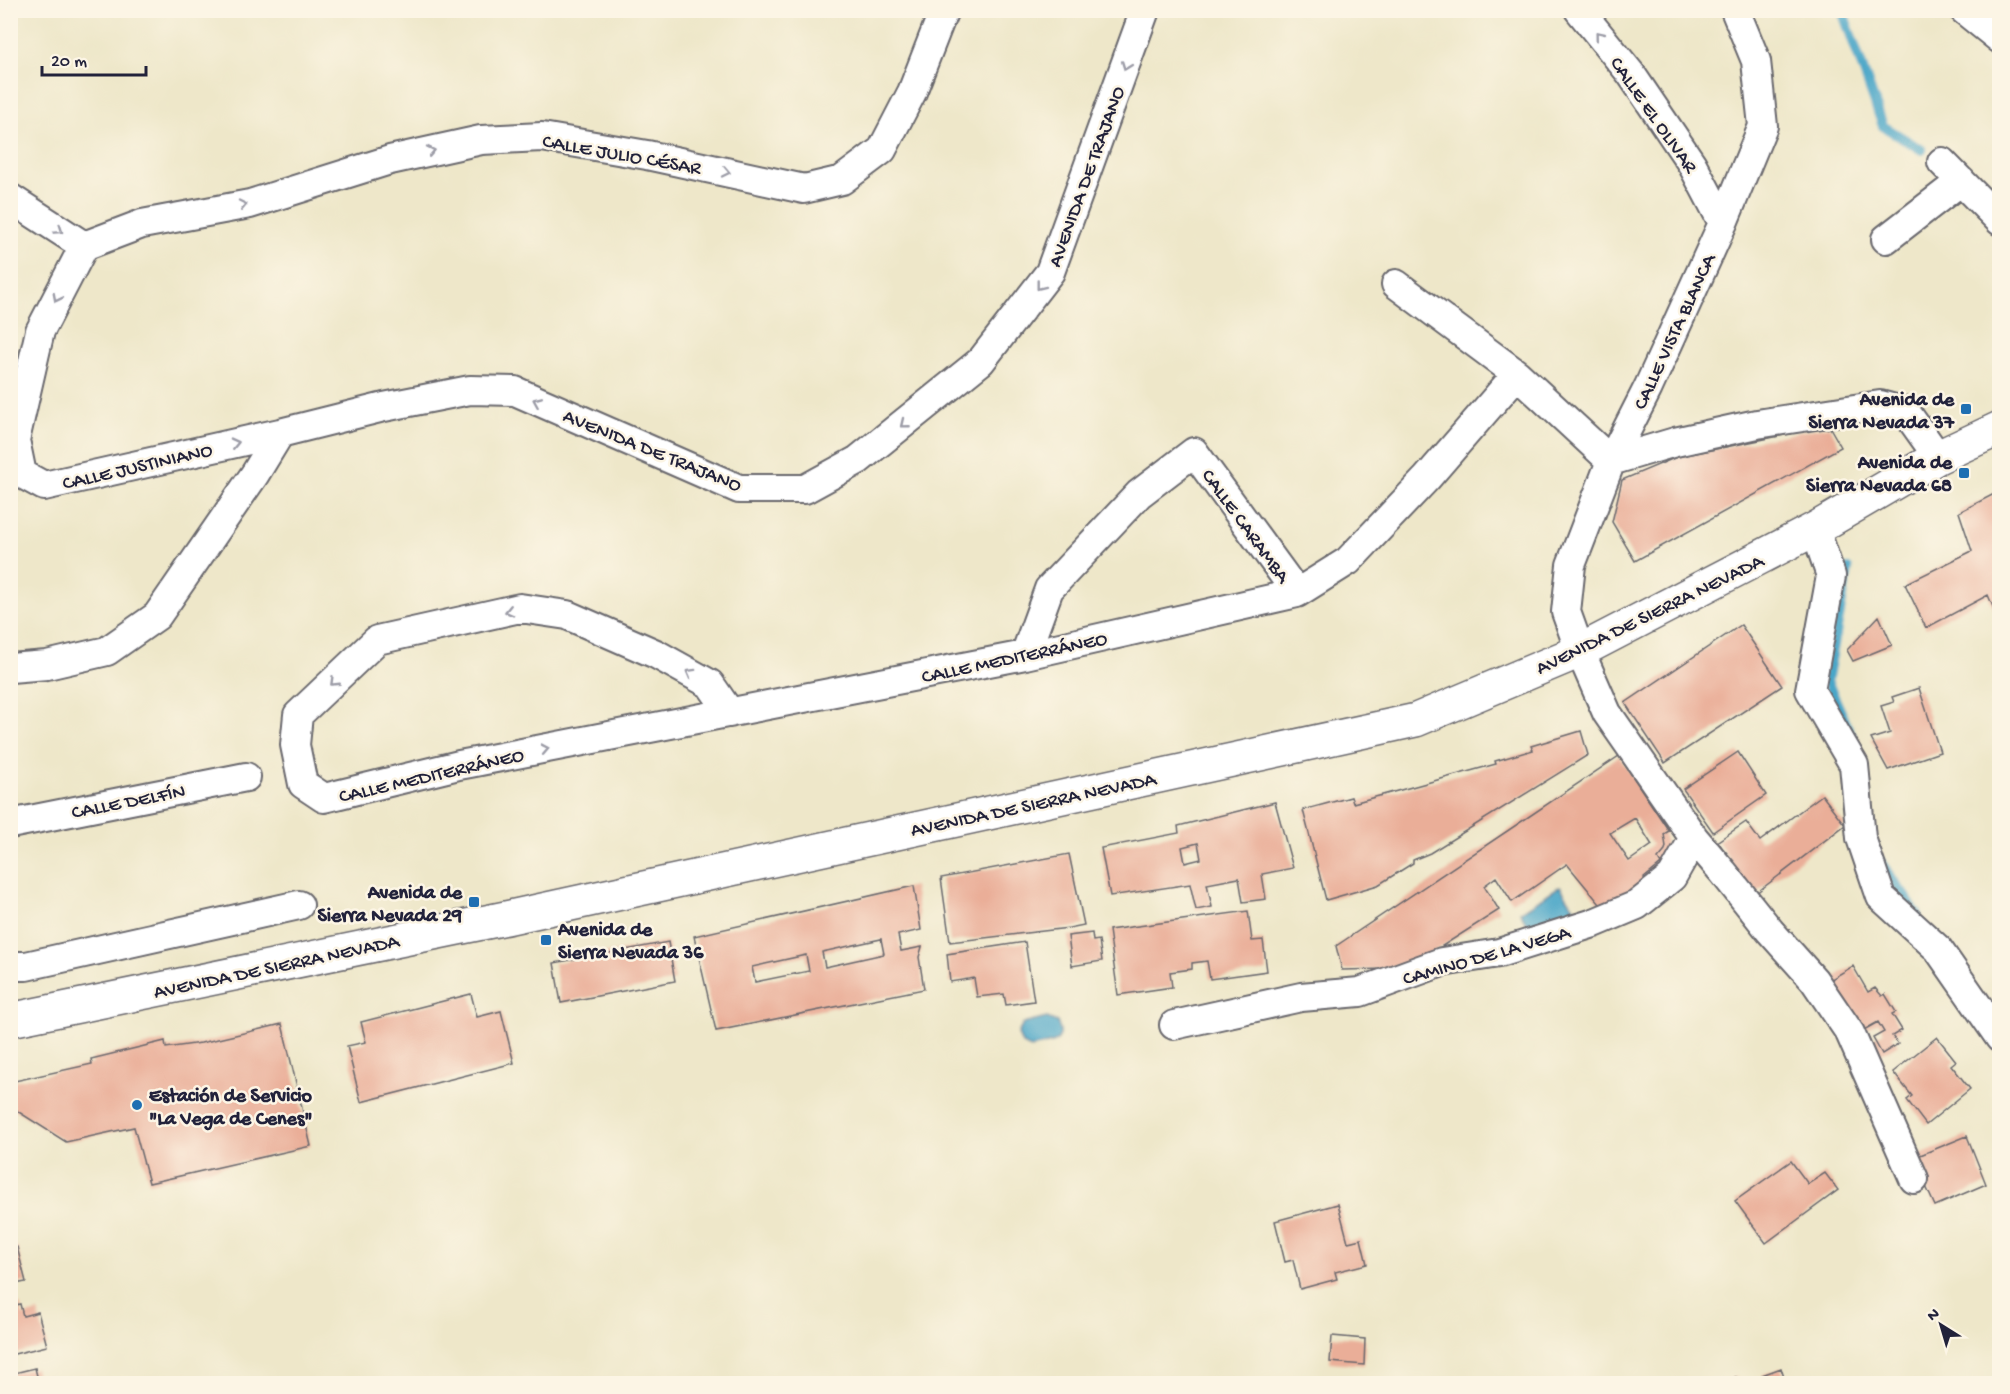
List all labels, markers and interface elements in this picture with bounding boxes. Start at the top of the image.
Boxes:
one-way arrow [1595,30,1606,41]
scale bar [42,39,146,77]
text: 20 m [51,52,87,73]
street label: CALLE EL OLIVAR [1604,53,1702,180]
one-way arrow [1120,60,1133,70]
street label: AVENIDA DE TRAJANO [1045,84,1132,271]
street label: CALLE JULIO CÉSAR [540,130,704,182]
one-way arrow [425,145,435,158]
one-way arrow [721,165,731,178]
one-way arrow [238,199,248,212]
one-way arrow [52,223,63,234]
street label: CALLE VISTA BLANCA [1630,250,1723,414]
one-way arrow [1036,279,1047,290]
one-way arrow [53,292,64,303]
place label: Avenida de Sierra Nevada 37 [1808,390,1956,436]
one-way arrow [533,396,544,408]
marker: Avenida de Sierra Nevada 37 [1959,402,1973,416]
street label: AVENIDA DE TRAJANO [559,406,744,499]
one-way arrow [900,416,911,427]
one-way arrow [230,437,240,450]
street label: CALLE JUSTINIANO [61,440,215,497]
place label: Avenida de Sierra Nevada 68 [1806,453,1953,499]
street label: CALLE CARAMBA [1195,466,1294,590]
marker: Avenida de Sierra Nevada 68 [1957,466,1971,480]
street label: AVENIDA DE SIERRA NEVADA [1533,550,1769,681]
one-way arrow [504,604,514,617]
street label: CALLE MEDITERRÁNEO [919,627,1110,690]
one-way arrow [686,669,697,680]
one-way arrow [330,674,341,685]
street label: CALLE MEDITERRÁNEO [337,743,527,810]
one-way arrow [540,743,550,756]
street label: AVENIDA DE SIERRA NEVADA [909,769,1160,844]
street label: CALLE DELFÍN [70,780,188,826]
place label: Avenida de Sierra Nevada 29 [317,883,463,929]
marker: Avenida de Sierra Nevada 29 [467,895,481,909]
place label: Avenida de Sierra Nevada 36 [557,920,704,966]
street label: CAMINO DE LA VEGA [1401,922,1575,992]
street label: AVENIDA DE SIERRA NEVADA [152,931,403,1006]
marker: Avenida de Sierra Nevada 36 [539,933,553,947]
place label: Estación de Servicio "La Vega de Cenes" [149,1086,313,1132]
marker: Estación de Servicio "La Vega de Cenes" [130,1098,144,1112]
north arrow [1911,1295,1971,1355]
text: N [1924,1305,1944,1327]

